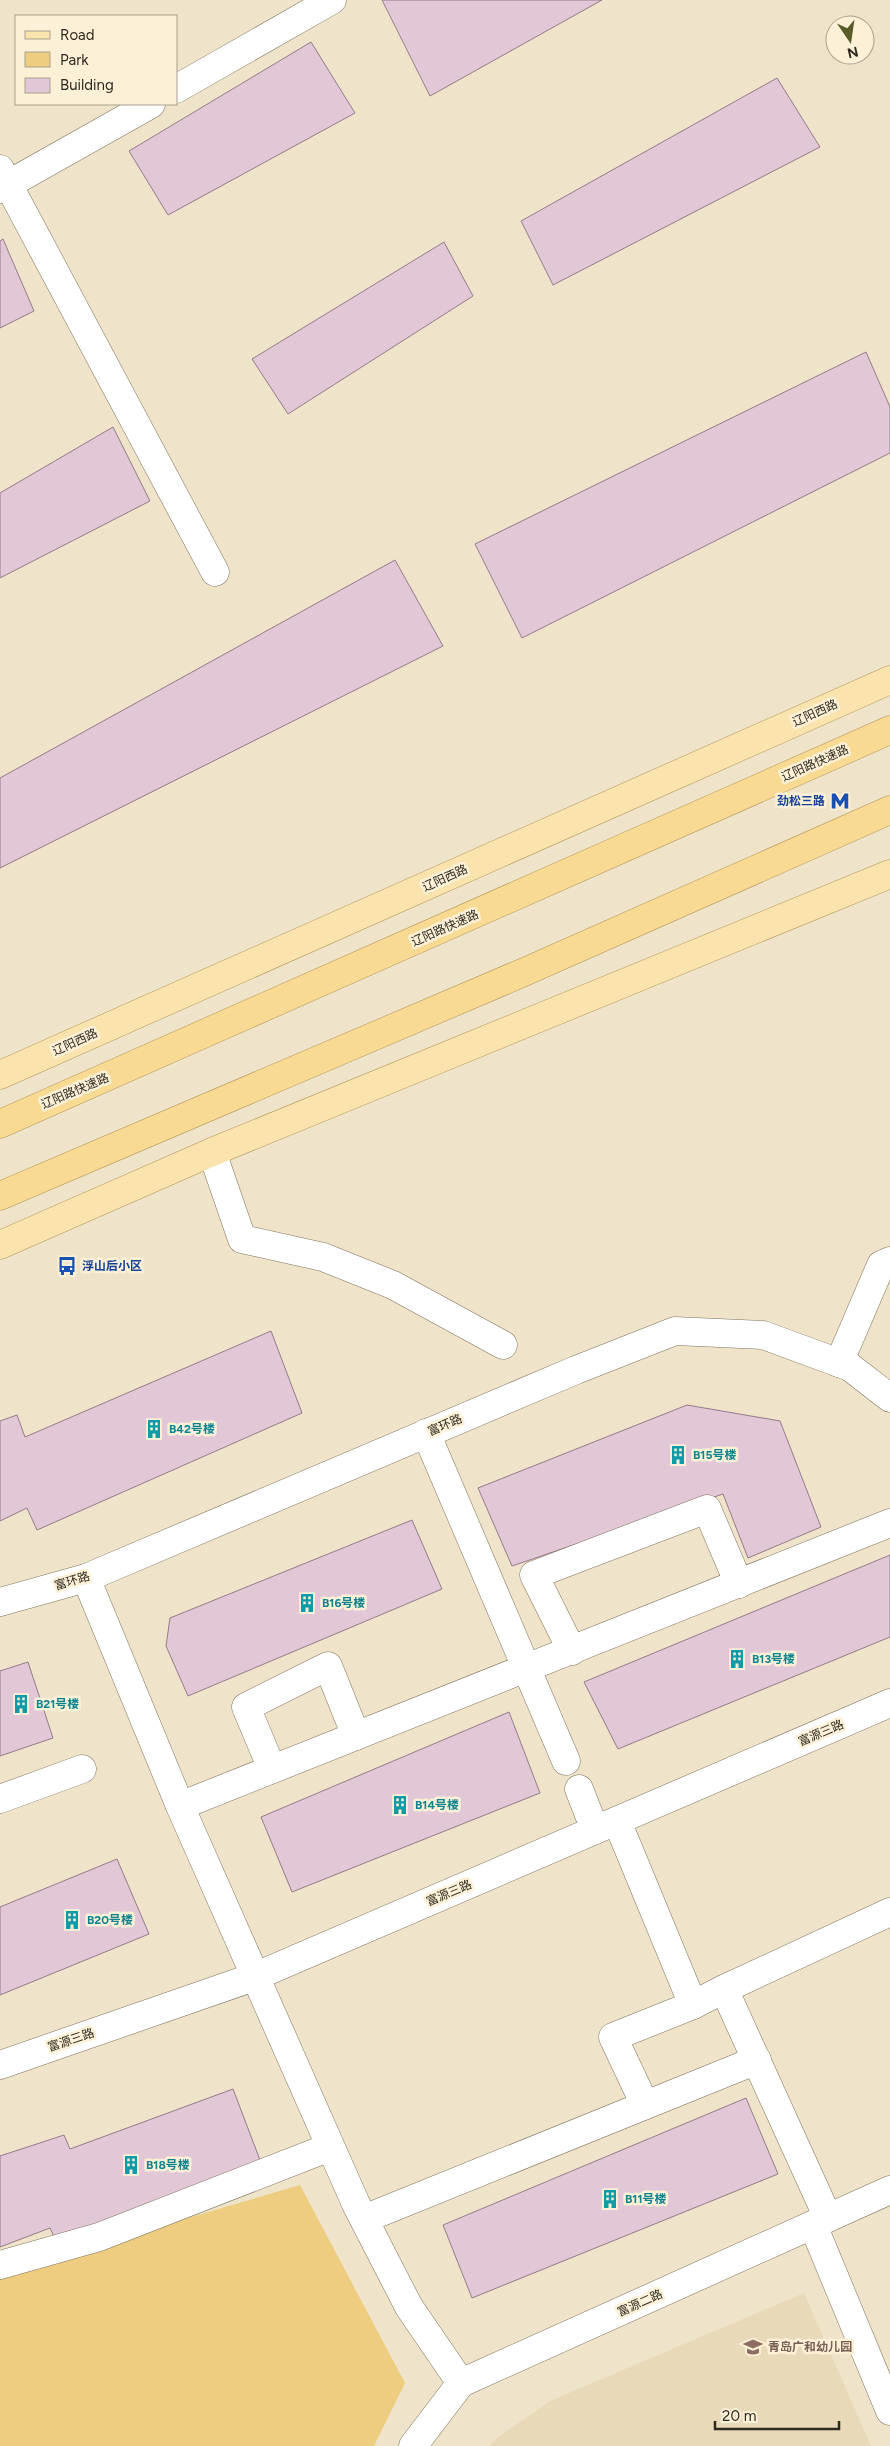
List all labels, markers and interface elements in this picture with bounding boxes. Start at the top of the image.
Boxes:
legend [15,15,178,105]
north arrow [825,15,875,65]
text: Road [60,26,95,44]
text: N [846,43,860,62]
text: Park [60,51,89,69]
text: Building [60,76,114,94]
street label: 辽阳西路 [790,697,840,729]
street label: 辽阳路快速路 [779,742,851,784]
metro station icon: 劲松三路 [829,790,851,812]
place label: 劲松三路 [777,794,825,808]
street label: 辽阳西路 [420,862,470,894]
street label: 辽阳路快速路 [409,907,481,949]
street label: 辽阳西路 [50,1026,100,1058]
street label: 辽阳路快速路 [39,1070,111,1112]
bus stop icon: 浮山后小区 [56,1255,78,1277]
place label: 浮山后小区 [82,1259,142,1273]
street label: 富环路 [426,1412,464,1438]
building icon: B42号楼 [143,1418,165,1440]
place label: B42号楼 [169,1422,215,1436]
building icon: B15号楼 [667,1444,689,1466]
place label: B15号楼 [693,1448,736,1462]
street label: 富环路 [53,1569,91,1593]
building icon: B16号楼 [296,1592,318,1614]
place label: B16号楼 [322,1596,365,1610]
building icon: B13号楼 [726,1648,748,1670]
place label: B13号楼 [752,1652,795,1666]
building icon: B21号楼 [10,1693,32,1715]
place label: B21号楼 [36,1697,79,1711]
street label: 富源三路 [796,1717,846,1749]
building icon: B14号楼 [389,1794,411,1816]
place label: B14号楼 [415,1798,459,1812]
street label: 富源三路 [424,1877,474,1909]
building icon: B20号楼 [61,1909,83,1931]
place label: B20号楼 [87,1913,133,1927]
street label: 富源三路 [46,2026,96,2054]
building icon: B18号楼 [120,2154,142,2176]
place label: B18号楼 [146,2158,190,2172]
building icon: B11号楼 [599,2188,621,2210]
place label: B11号楼 [625,2192,666,2206]
street label: 富源二路 [615,2287,665,2319]
school or university icon: 青岛广和幼儿园 [742,2336,764,2358]
place label: 青岛广和幼儿园 [768,2340,852,2354]
scale bar [715,2398,839,2430]
text: 20 m [722,2407,756,2425]

